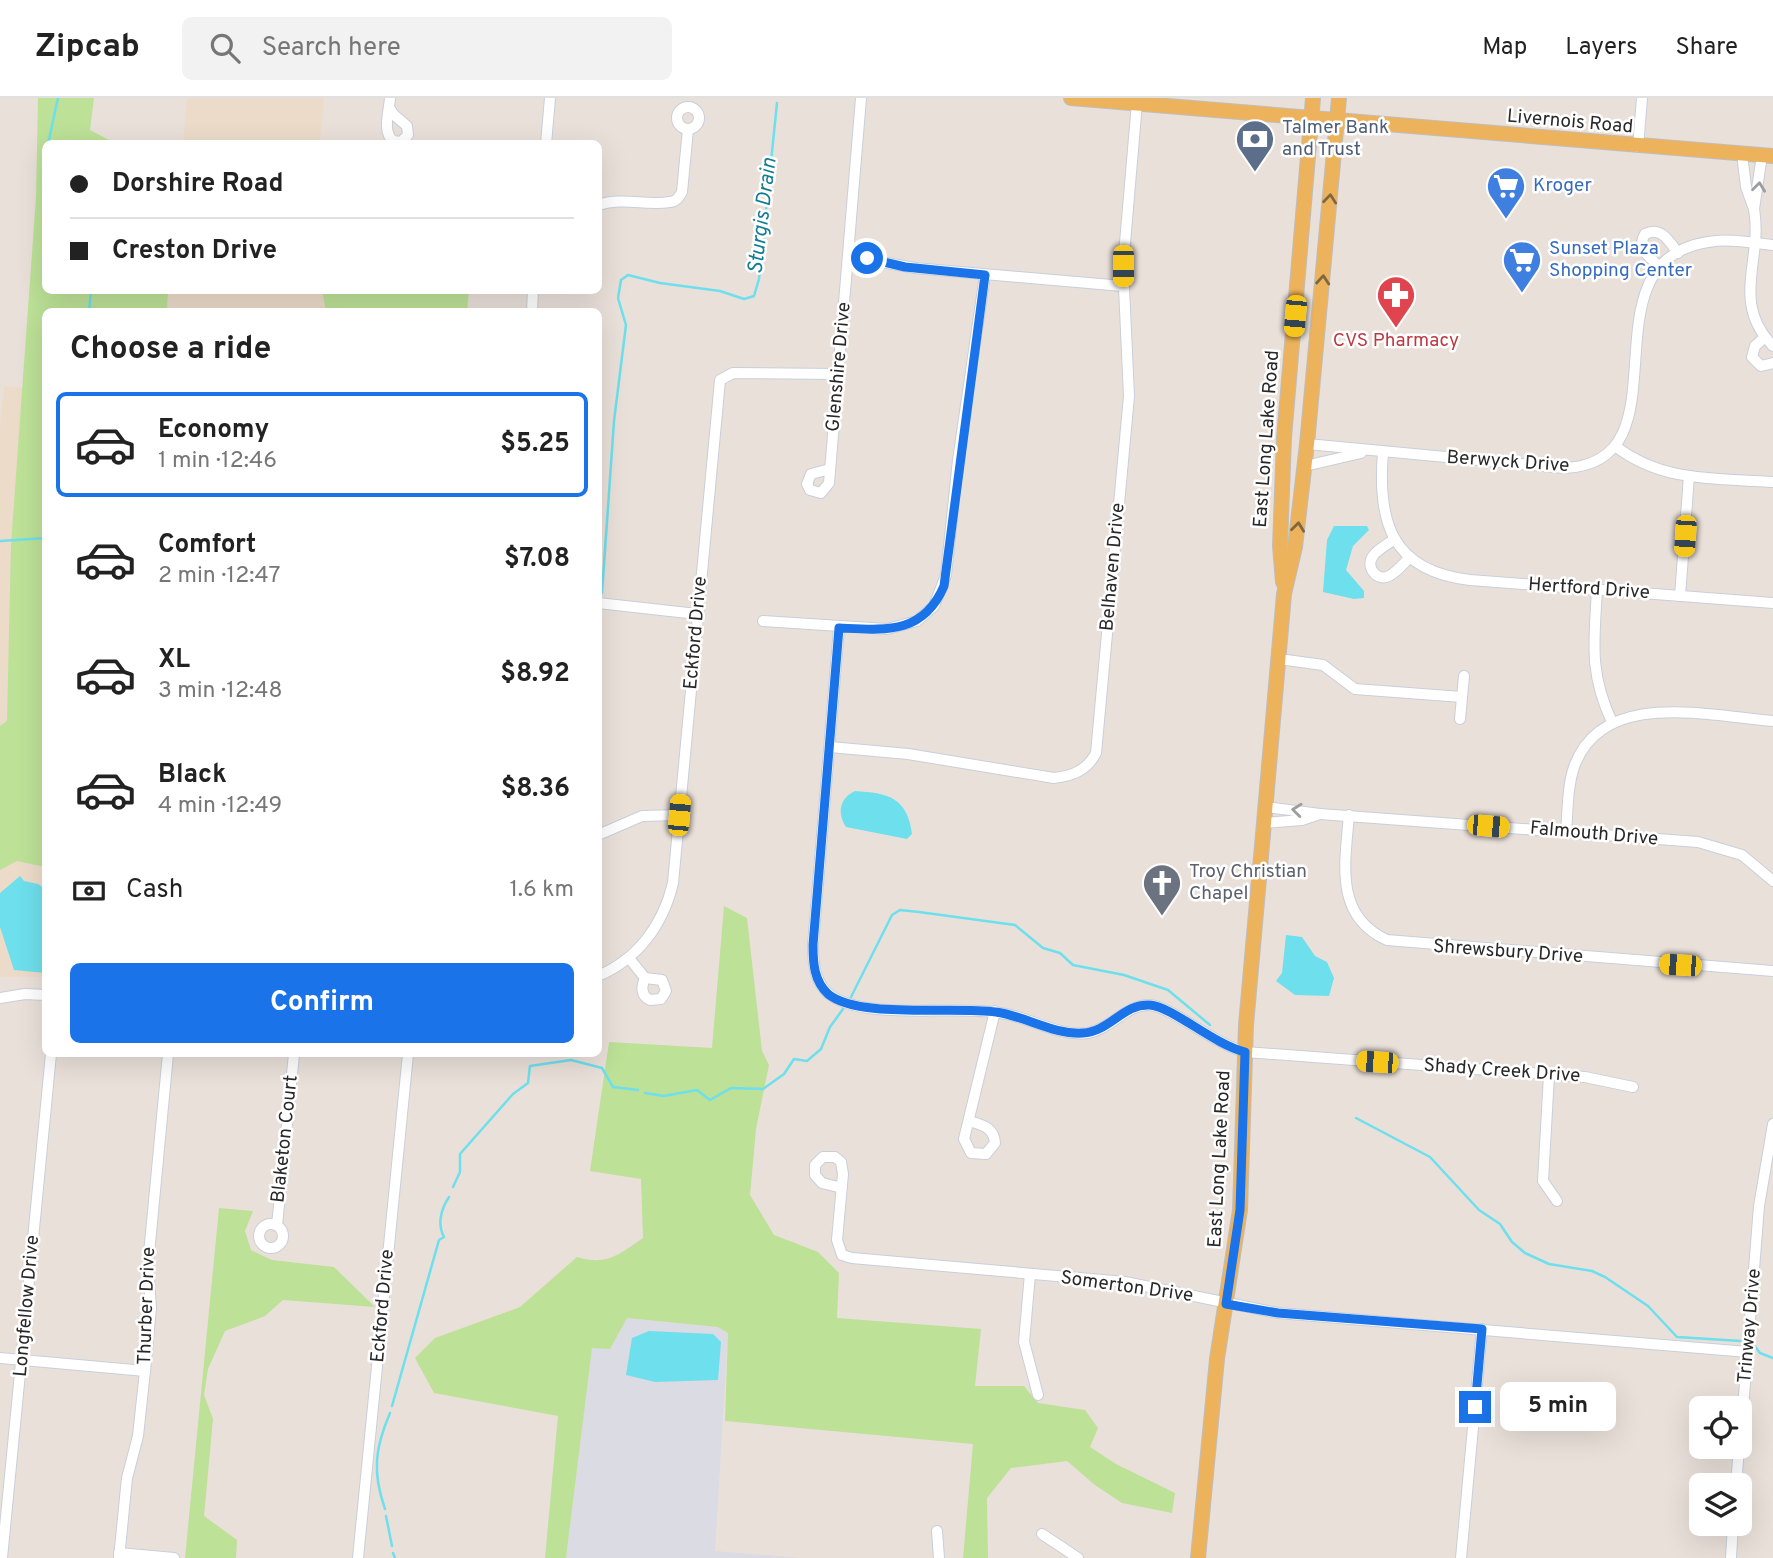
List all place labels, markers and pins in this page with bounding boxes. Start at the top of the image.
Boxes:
place label: Talmer Bank and Trust [1282,116,1389,162]
bank icon: Talmer Bank and Trust [1234,118,1276,173]
supermarket icon: Kroger [1485,165,1527,220]
place label: Kroger [1533,174,1592,198]
place label: Sunset Plaza Shopping Center [1549,237,1693,283]
supermarket icon: Sunset Plaza Shopping Center [1501,239,1543,294]
pharmacy icon: CVS Pharmacy [1375,274,1417,329]
place label: CVS Pharmacy [1333,329,1459,353]
place label: Troy Christian Chapel [1189,860,1307,906]
church icon: Troy Christian Chapel [1141,862,1183,917]

